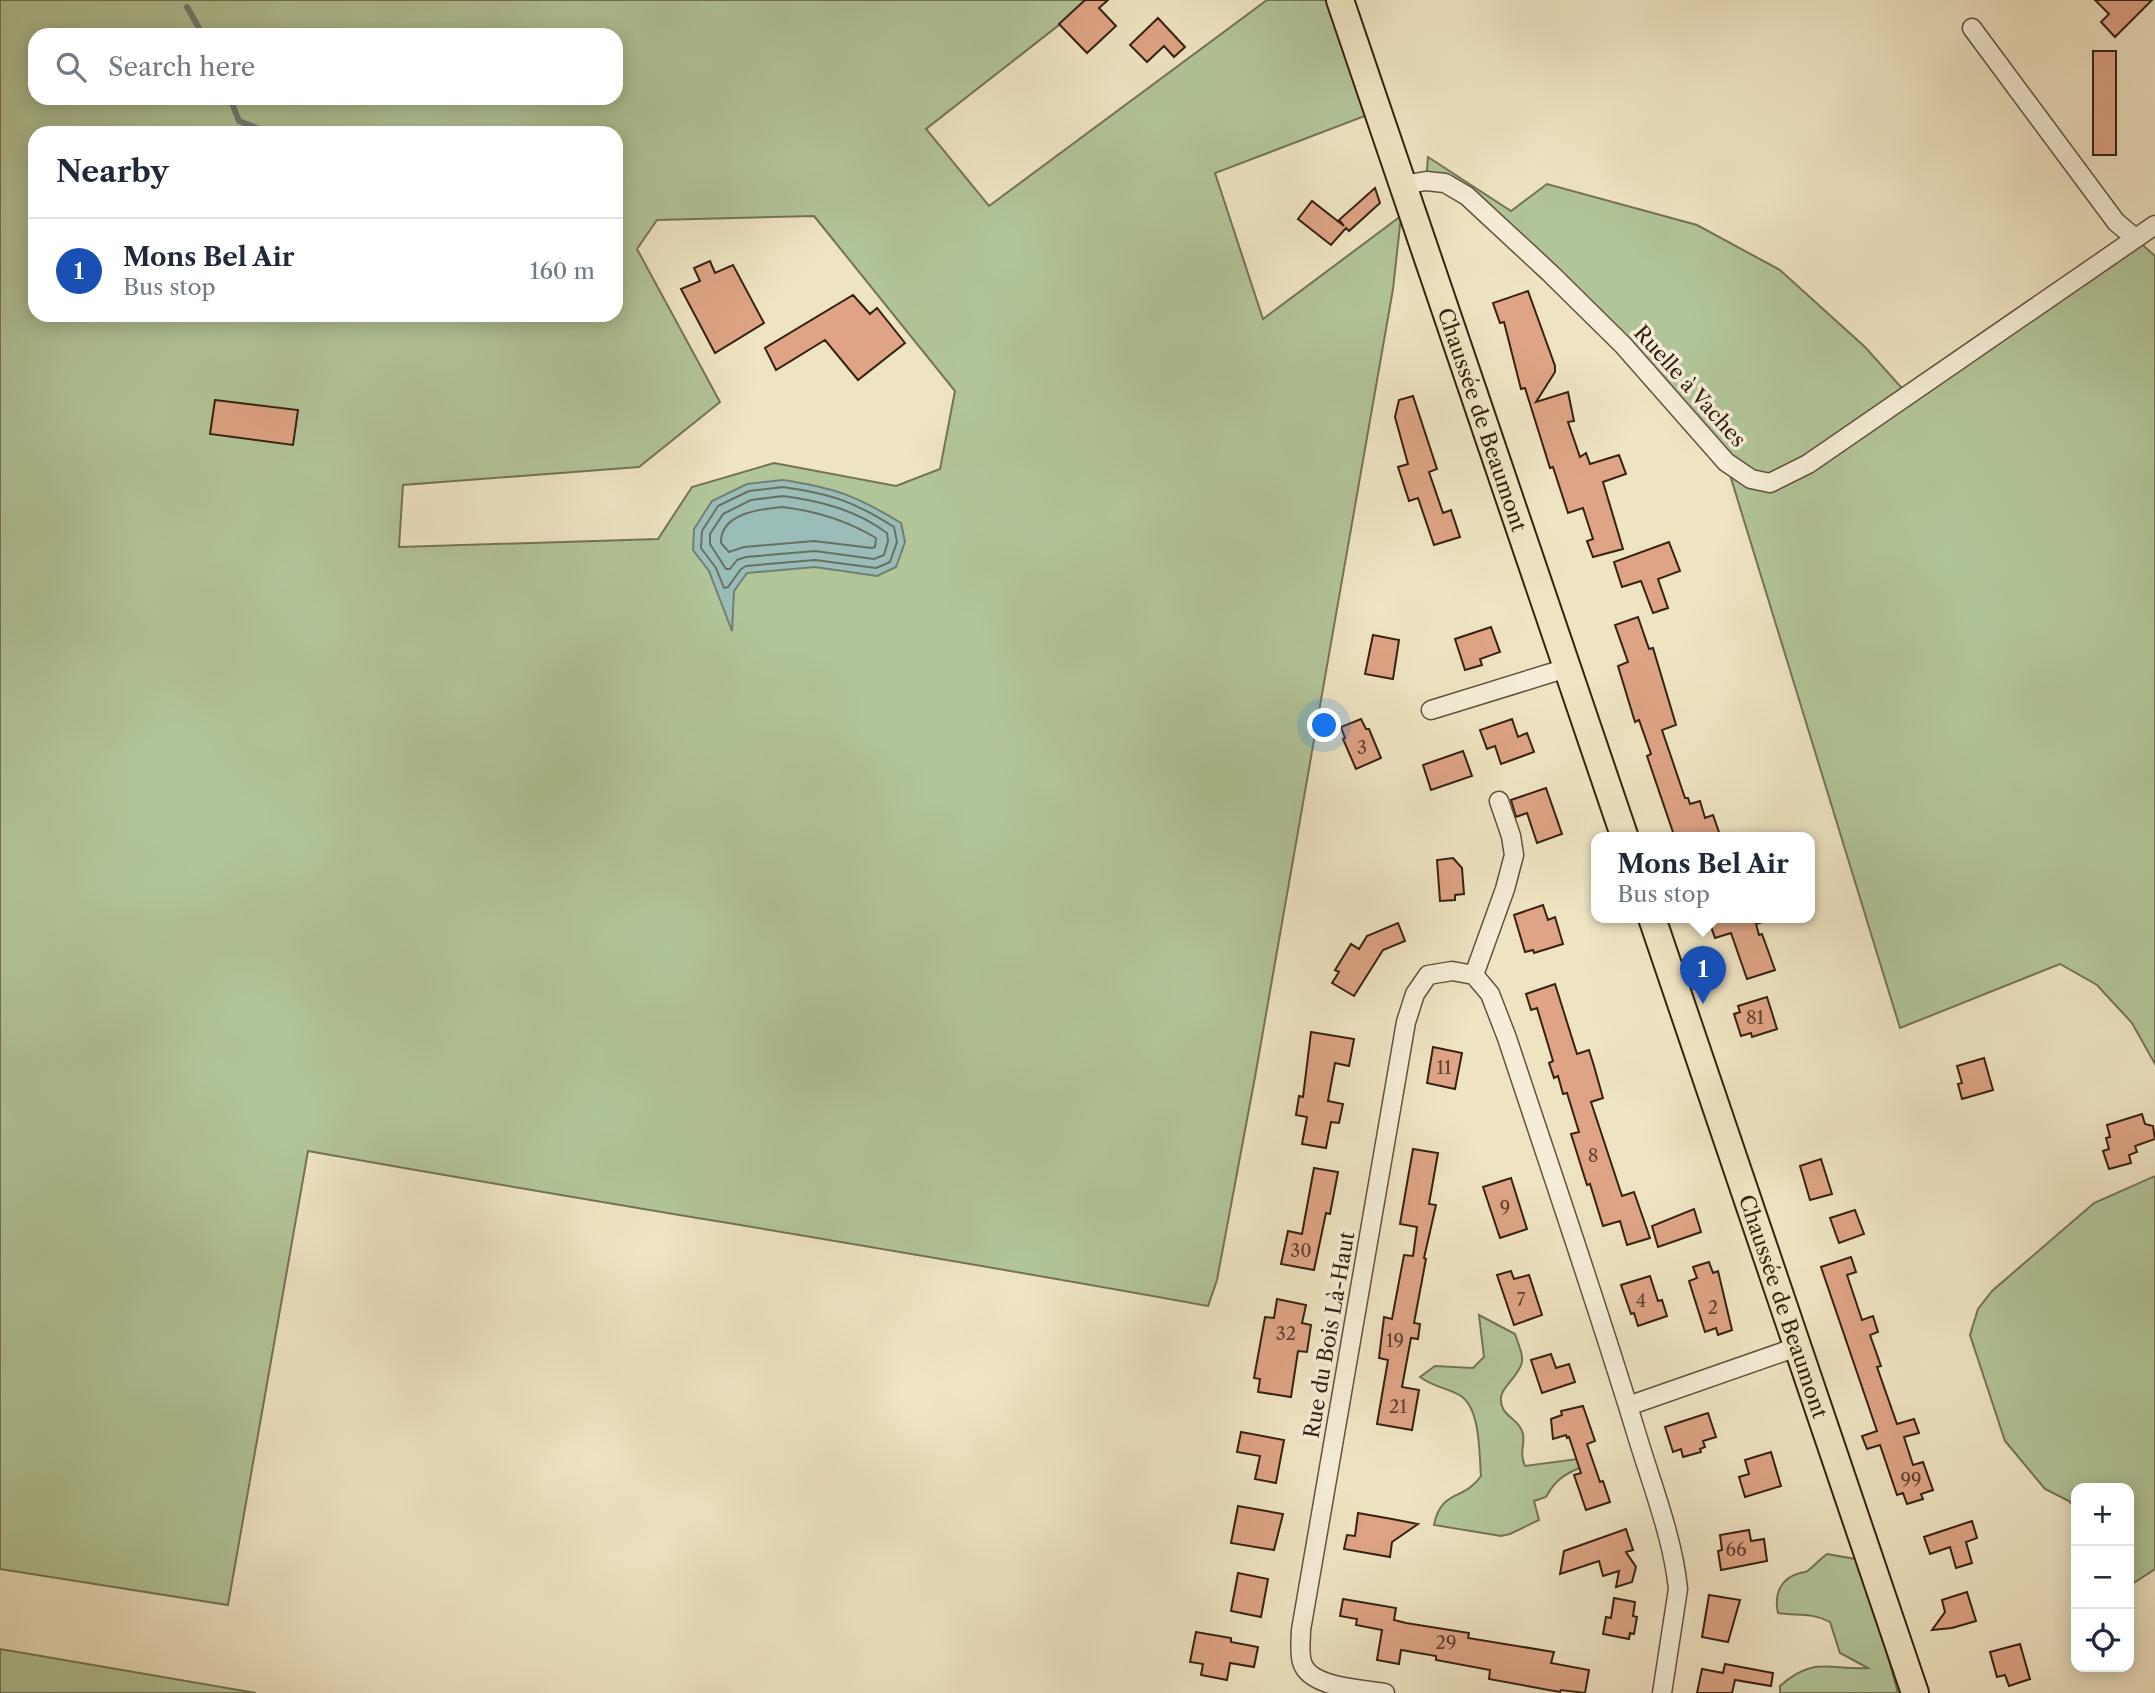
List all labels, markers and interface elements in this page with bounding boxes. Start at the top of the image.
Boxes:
search box [28,28,623,105]
icon: search [52,48,90,86]
text: Search here [108,51,255,83]
text: Nearby [56,153,169,190]
text: Mons Bel Air [123,241,295,273]
text: 1 [74,257,84,285]
text: 160 m [530,257,595,285]
text: Bus stop [123,273,216,301]
street label: Chaussée de Beaumont [1433,304,1532,535]
street label: Ruelle à Vaches [1629,320,1751,452]
your location [1307,708,1341,742]
house number: 3 [1357,737,1367,759]
popup [1591,832,1815,923]
text: Mons Bel Air [1617,848,1789,880]
text: Bus stop [1617,880,1710,908]
pin: 1 [1680,946,1726,1004]
house number: 81 [1746,1007,1765,1029]
house number: 11 [1436,1057,1452,1079]
house number: 8 [1588,1145,1598,1167]
street label: Chaussée de Beaumont [1734,1191,1833,1422]
house number: 9 [1500,1197,1510,1219]
street label: Rue du Bois Là-Haut [1299,1229,1360,1440]
house number: 30 [1290,1240,1312,1262]
house number: 7 [1517,1289,1526,1311]
house number: 4 [1636,1290,1646,1312]
house number: 2 [1708,1297,1718,1319]
house number: 32 [1276,1323,1296,1345]
house number: 19 [1386,1330,1404,1352]
house number: 21 [1389,1396,1407,1418]
house number: 99 [1900,1469,1922,1491]
map controls [2071,1483,2134,1672]
button: + [2071,1483,2134,1546]
house number: 66 [1725,1539,1747,1561]
button: − [2071,1546,2134,1609]
button: locate [2071,1609,2134,1672]
house number: 29 [1436,1632,1456,1654]

